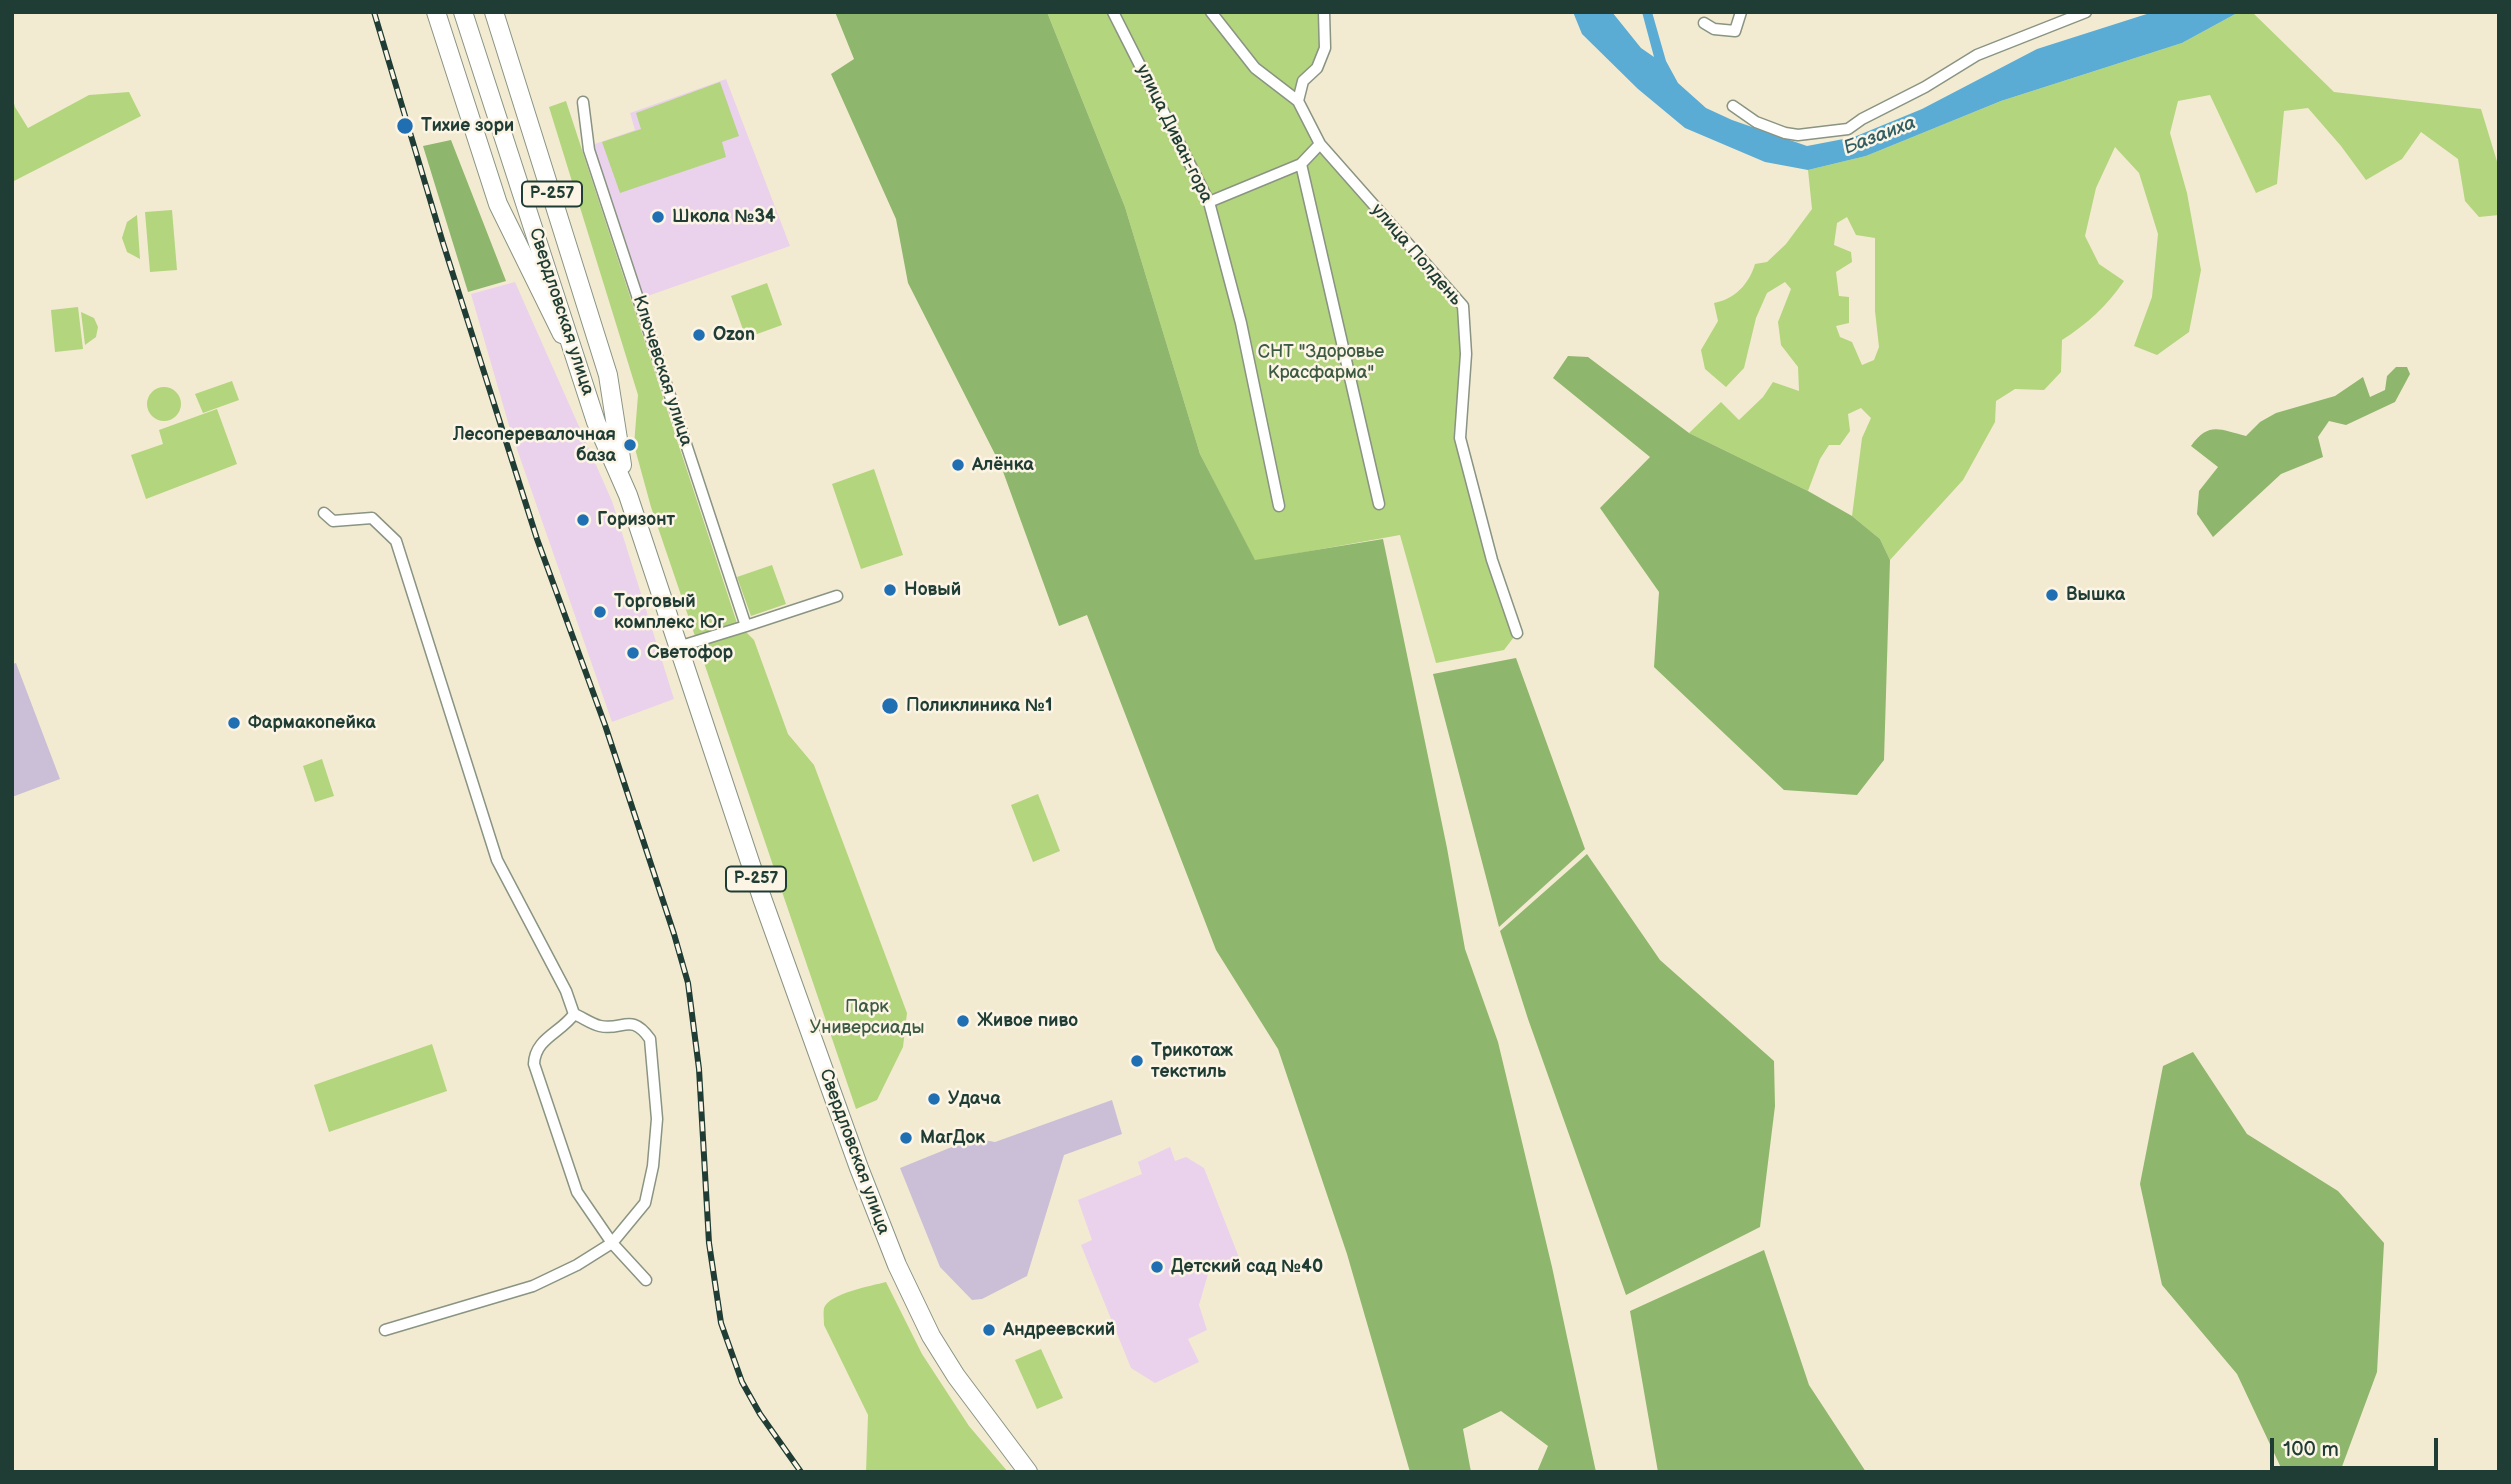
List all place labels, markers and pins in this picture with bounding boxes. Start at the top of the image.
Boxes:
place label: Тихие зори [421,115,514,137]
marker: Тихие зори [395,116,415,136]
place label: Школа №34 [672,206,776,228]
marker: Школа №34 [650,209,666,225]
place label: Ozon [713,324,755,346]
marker: Ozon [691,327,707,343]
place label: Лесоперевалочная база [453,424,616,466]
marker: Лесоперевалочная база [622,437,638,453]
place label: Алёнка [972,454,1034,476]
marker: Алёнка [950,457,966,473]
place label: Горизонт [597,509,675,531]
marker: Горизонт [575,512,591,528]
place label: Новый [904,579,961,601]
marker: Новый [882,582,898,598]
place label: Вышка [2066,584,2125,606]
marker: Вышка [2044,587,2060,603]
place label: Торговый комплекс Юг [614,591,724,634]
marker: Торговый комплекс Юг [592,604,608,620]
place label: Светофор [647,642,733,664]
marker: Светофор [625,645,641,661]
place label: Поликлиника №1 [906,695,1053,717]
marker: Поликлиника №1 [880,696,900,716]
place label: Фармакопейка [248,712,376,734]
marker: Фармакопейка [226,715,242,731]
place label: Живое пиво [977,1010,1078,1032]
marker: Живое пиво [955,1013,971,1029]
place label: Трикотаж текстиль [1151,1040,1233,1082]
marker: Трикотаж текстиль [1129,1053,1145,1069]
place label: Удача [948,1088,1001,1110]
marker: Удача [926,1091,942,1107]
place label: МагДок [920,1127,985,1149]
marker: МагДок [898,1130,914,1146]
place label: Детский сад №40 [1171,1256,1323,1278]
marker: Детский сад №40 [1149,1259,1165,1275]
place label: Андреевский [1003,1319,1115,1341]
marker: Андреевский [981,1322,997,1338]

